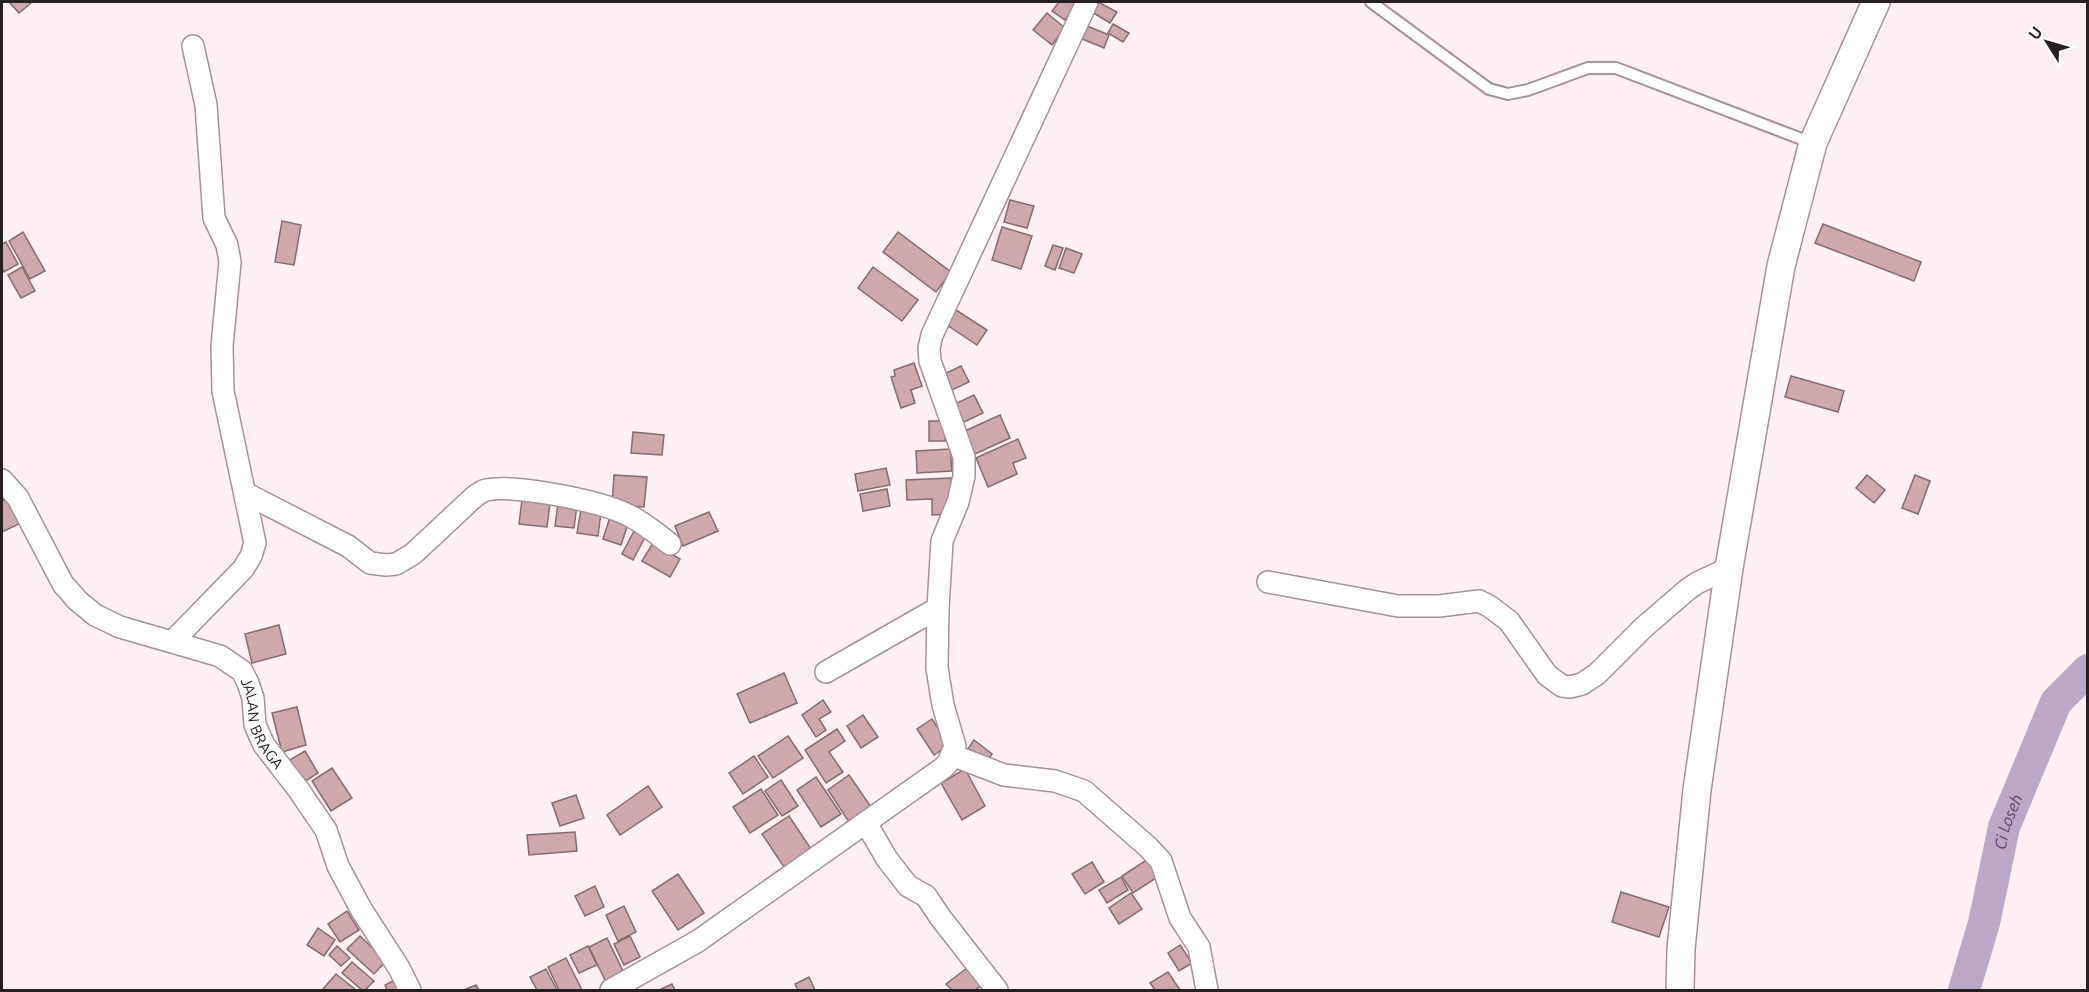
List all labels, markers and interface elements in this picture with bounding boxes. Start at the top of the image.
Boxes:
north arrow [2017,12,2077,72]
text: U [2024,23,2046,43]
street label: JALAN BRAGA [238,674,288,772]
water label: Ci Loseh [1991,792,2026,851]

